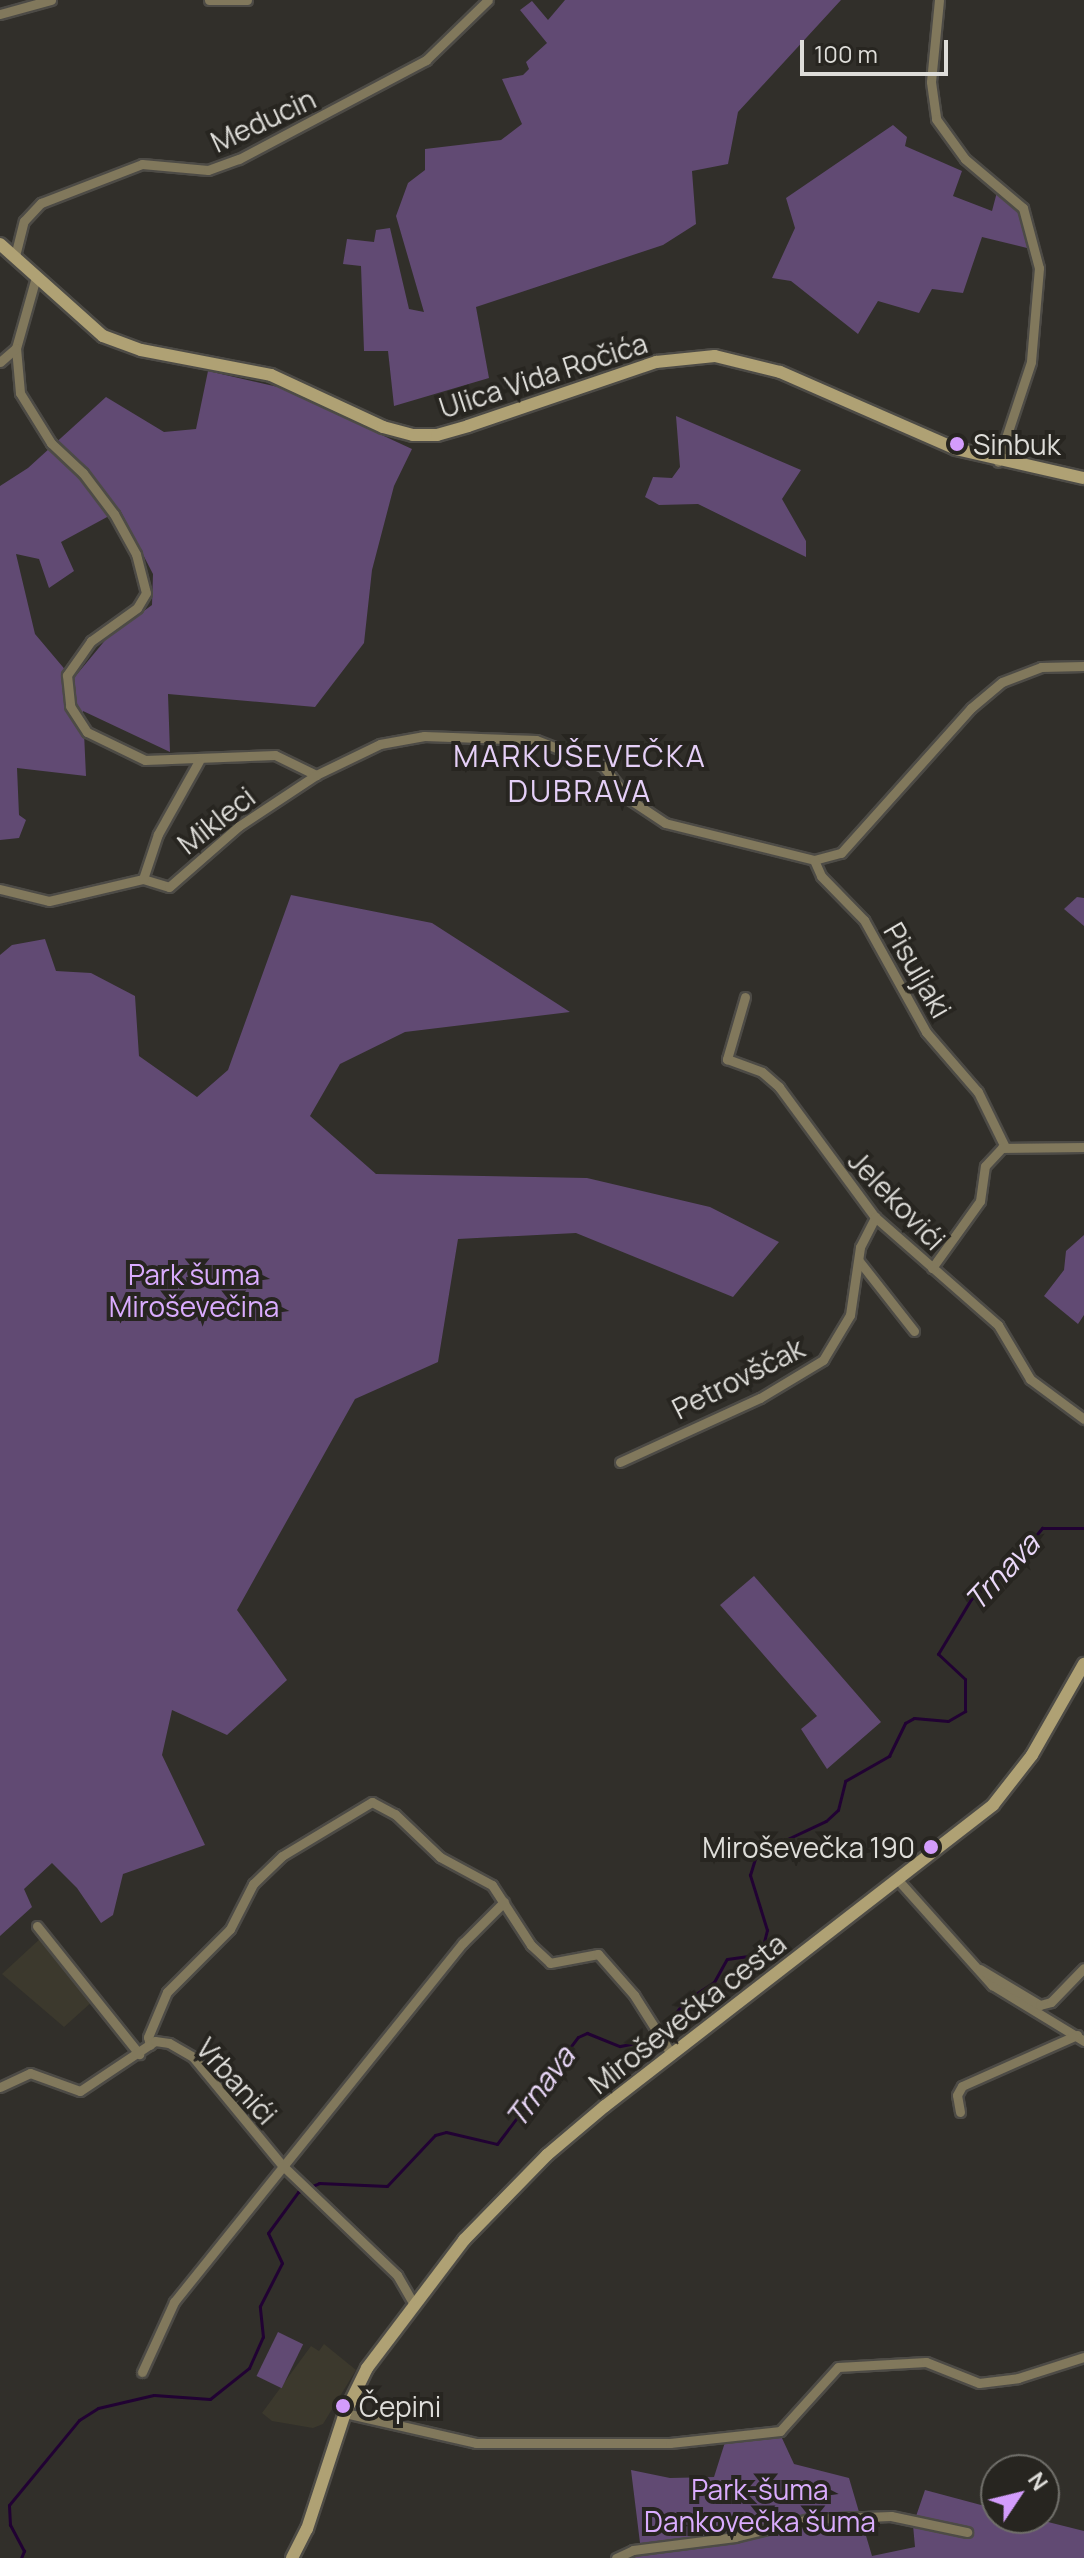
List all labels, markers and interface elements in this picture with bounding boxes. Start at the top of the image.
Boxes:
scale bar [804,24,952,74]
text: 100 m [814,37,878,70]
street label: Meducin [205,81,321,159]
street label: Ulica Vida Ročića [435,326,651,424]
place label: Sinbuk [973,427,1061,461]
marker: Sinbuk [948,435,966,453]
district label: MARKUŠEVEČKA DUBRAVA [453,738,707,808]
street label: Mikleci [171,780,261,860]
street label: Pisuljaki [877,916,959,1024]
street label: Jelekovići [842,1144,952,1256]
park label: Park šuma Miroševečina [109,1257,279,1323]
street label: Petrovščak [666,1330,810,1426]
water label: Trnava [957,1526,1047,1618]
place label: Miroševečka 190 [702,1830,915,1864]
marker: Miroševečka 190 [922,1838,940,1856]
street label: Miroševečka cesta [582,1926,792,2100]
street label: Vrbanići [190,2031,284,2131]
water label: Trnava [498,2039,582,2135]
place label: Čepini [359,2389,441,2423]
marker: Čepini [334,2397,352,2415]
north arrow [980,2454,1060,2534]
text: N [1021,2466,1055,2496]
park label: Park-šuma Dankovečka šuma [644,2472,876,2538]

